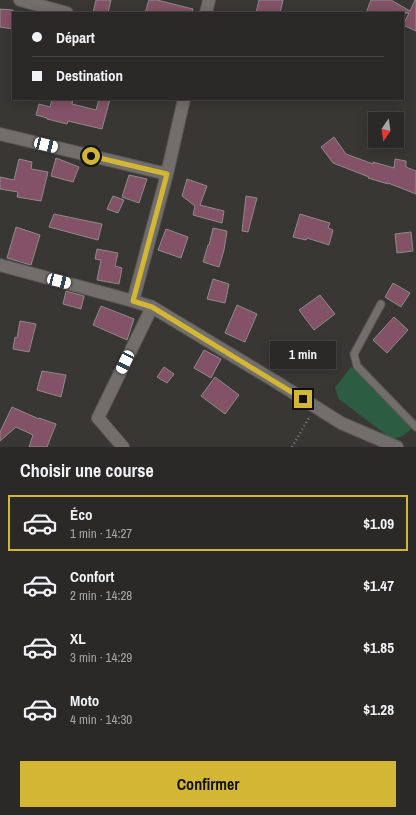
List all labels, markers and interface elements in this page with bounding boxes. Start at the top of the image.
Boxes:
text: Départ [56,27,95,48]
text: Destination [56,65,123,86]
north arrow [368,112,404,148]
map controls [368,112,404,148]
car [33,136,59,154]
route start [82,147,100,165]
car [46,272,72,290]
callout: 1 min [270,341,336,369]
text: 1 min [289,346,317,363]
car [114,349,136,375]
route end [294,390,312,408]
text: Choisir une course [20,458,154,483]
text: Éco [70,504,93,525]
icon: car [22,505,58,541]
text: $1.09 [363,513,394,534]
text: 1 min · 14:27 [70,525,132,542]
text: Confort [70,566,114,587]
icon: car [22,567,58,603]
text: $1.47 [363,575,394,596]
text: 2 min · 14:28 [70,587,132,604]
text: XL [70,628,86,649]
icon: car [22,629,58,665]
text: $1.85 [363,637,394,658]
text: 3 min · 14:29 [70,649,132,666]
text: Moto [70,690,99,711]
icon: car [22,691,58,727]
text: $1.28 [363,699,394,720]
text: 4 min · 14:30 [70,711,132,728]
button: Confirmer [20,761,396,807]

